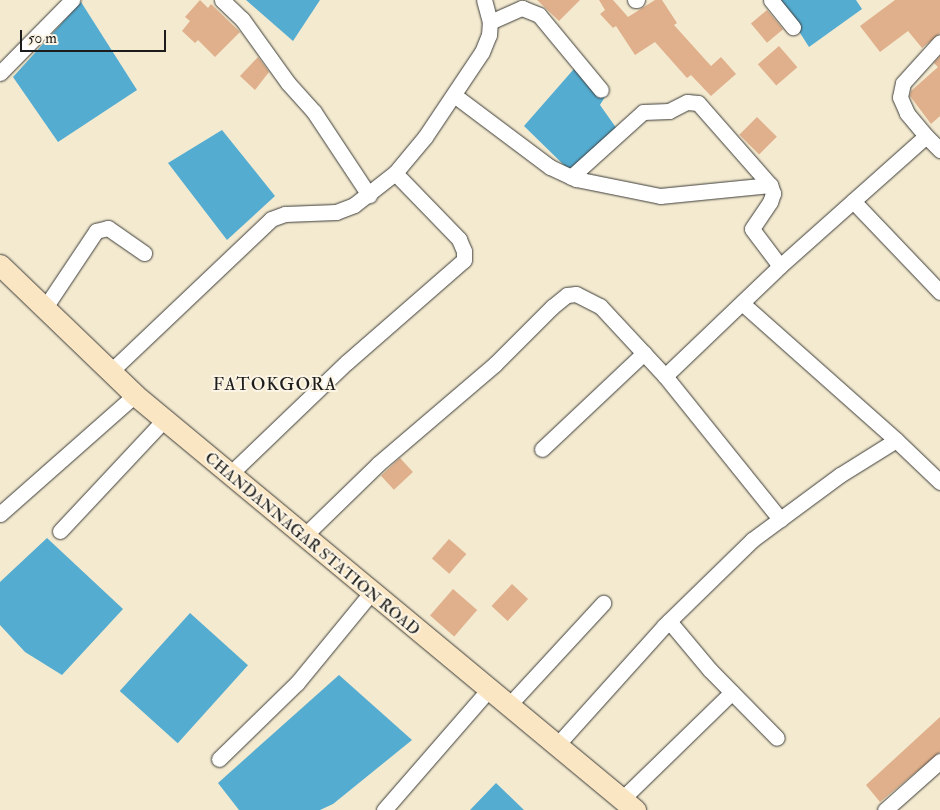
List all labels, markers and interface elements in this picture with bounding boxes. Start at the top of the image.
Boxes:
scale bar [22,20,169,52]
text: 50 m [28,29,57,48]
district label: FATOKGORA [212,374,338,396]
street label: CHANDANNAGAR STATION ROAD [201,448,423,640]

